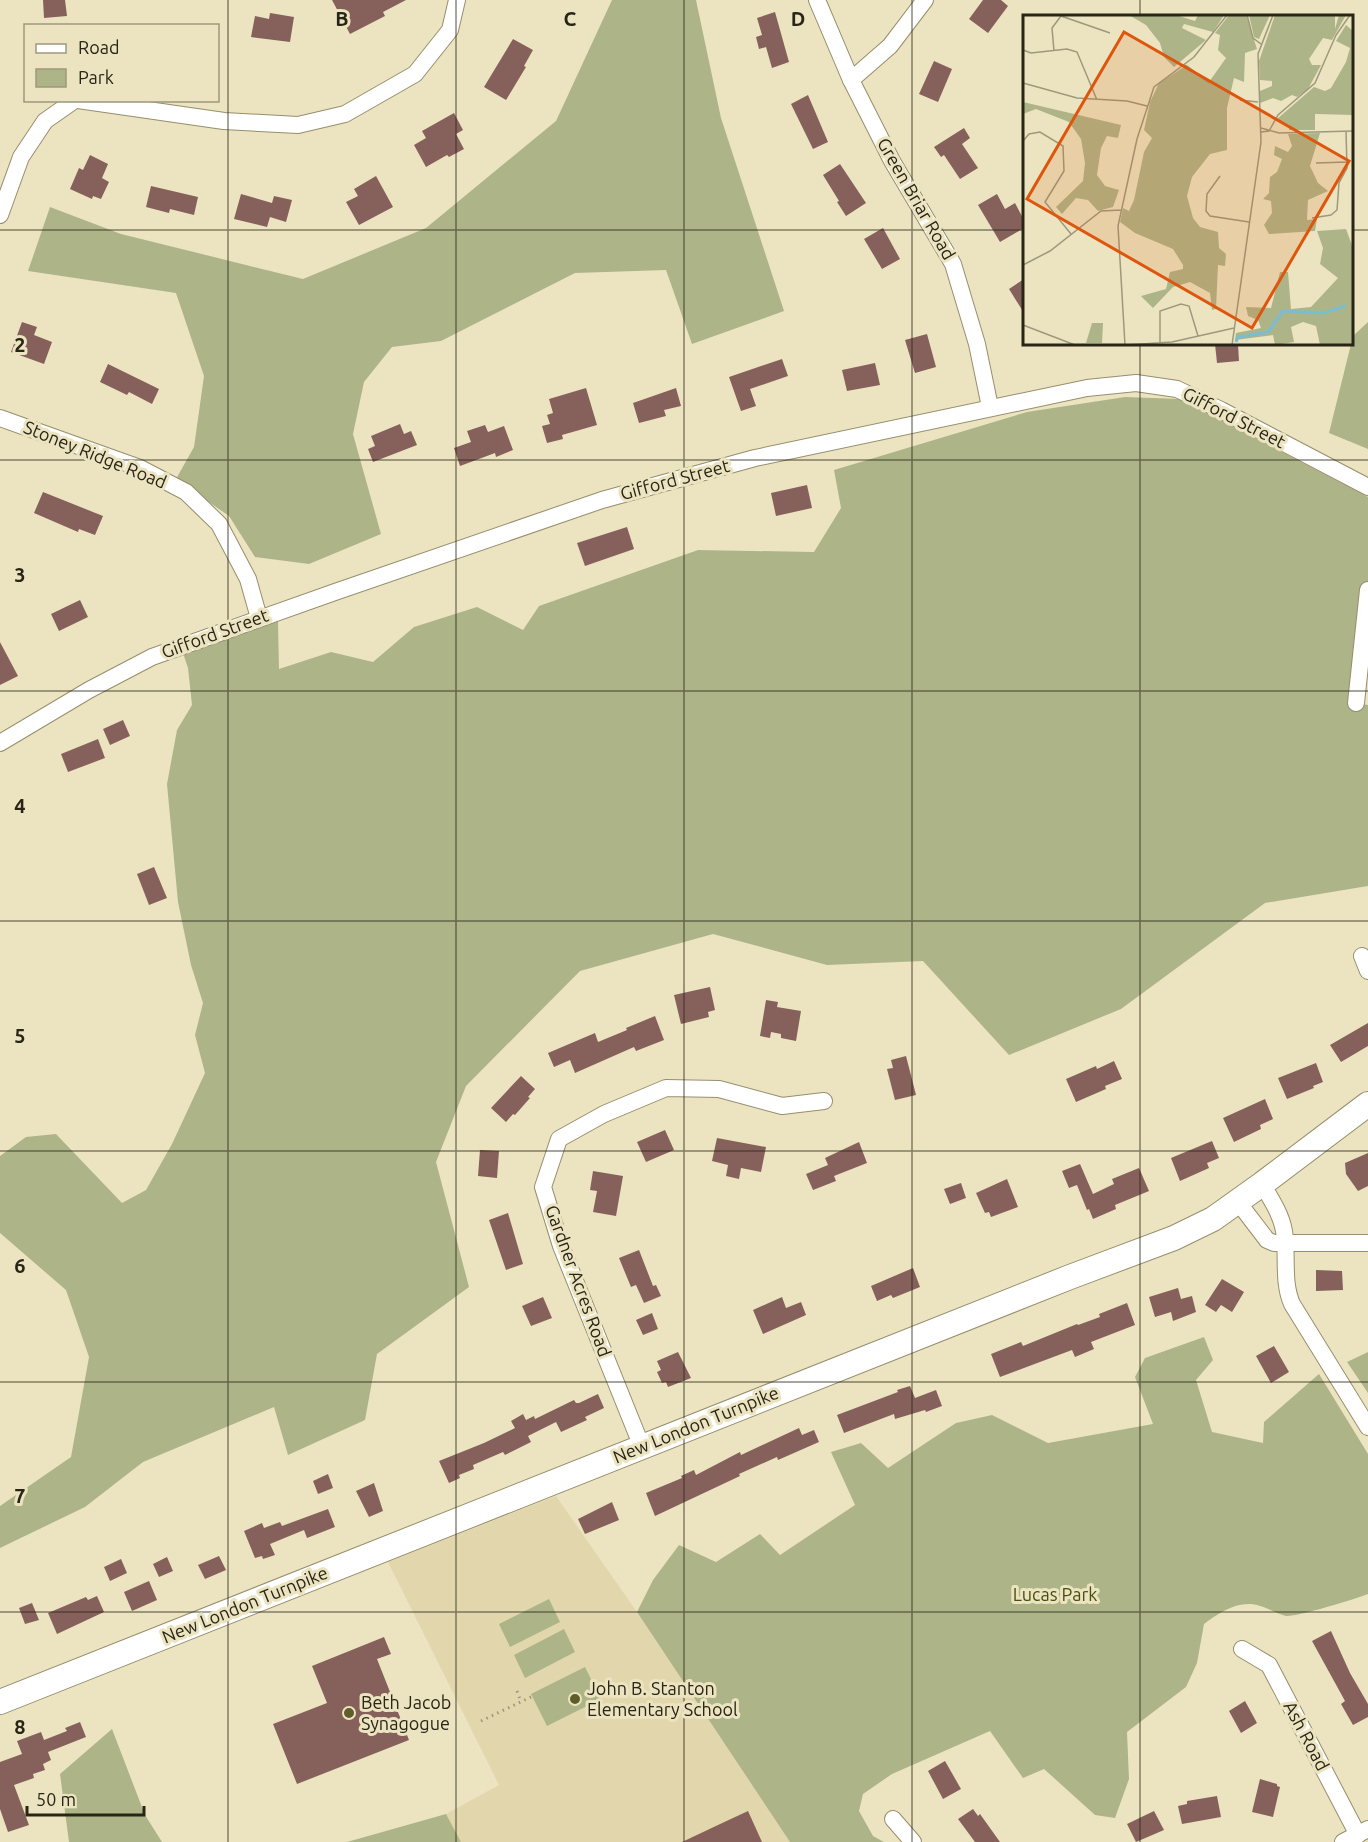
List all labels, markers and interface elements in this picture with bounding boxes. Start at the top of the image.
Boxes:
text: B [335,7,349,30]
text: C [564,7,577,30]
text: D [791,7,805,30]
inset map [1023,15,1353,345]
legend [24,24,219,102]
text: Road [78,37,120,57]
text: Park [78,67,114,87]
street label: Green Briar Road [874,134,960,263]
text: 2 [14,333,26,356]
street label: Gifford Street [1180,383,1289,451]
street label: Stoney Ridge Road [21,416,170,492]
street label: Gifford Street [618,455,732,503]
text: 3 [14,563,26,586]
street label: Gifford Street [158,604,271,662]
text: 4 [14,794,26,817]
text: 5 [14,1024,26,1047]
street label: Gardner Acres Road [542,1202,616,1359]
text: 6 [14,1254,26,1277]
street label: New London Turnpike [610,1382,781,1466]
text: 7 [14,1484,26,1507]
street label: New London Turnpike [159,1562,330,1646]
park label: Lucas Park [1013,1584,1097,1604]
place label: John B. Stanton Elementary School [587,1678,738,1719]
place label: Beth Jacob Synagogue [361,1692,451,1733]
marker: John B. Stanton Elementary School [568,1692,582,1706]
street label: Ash Road [1280,1697,1333,1774]
marker: Beth Jacob Synagogue [342,1706,356,1720]
text: 8 [14,1715,26,1738]
scale bar [27,1779,144,1817]
text: 50 m [36,1789,76,1809]

